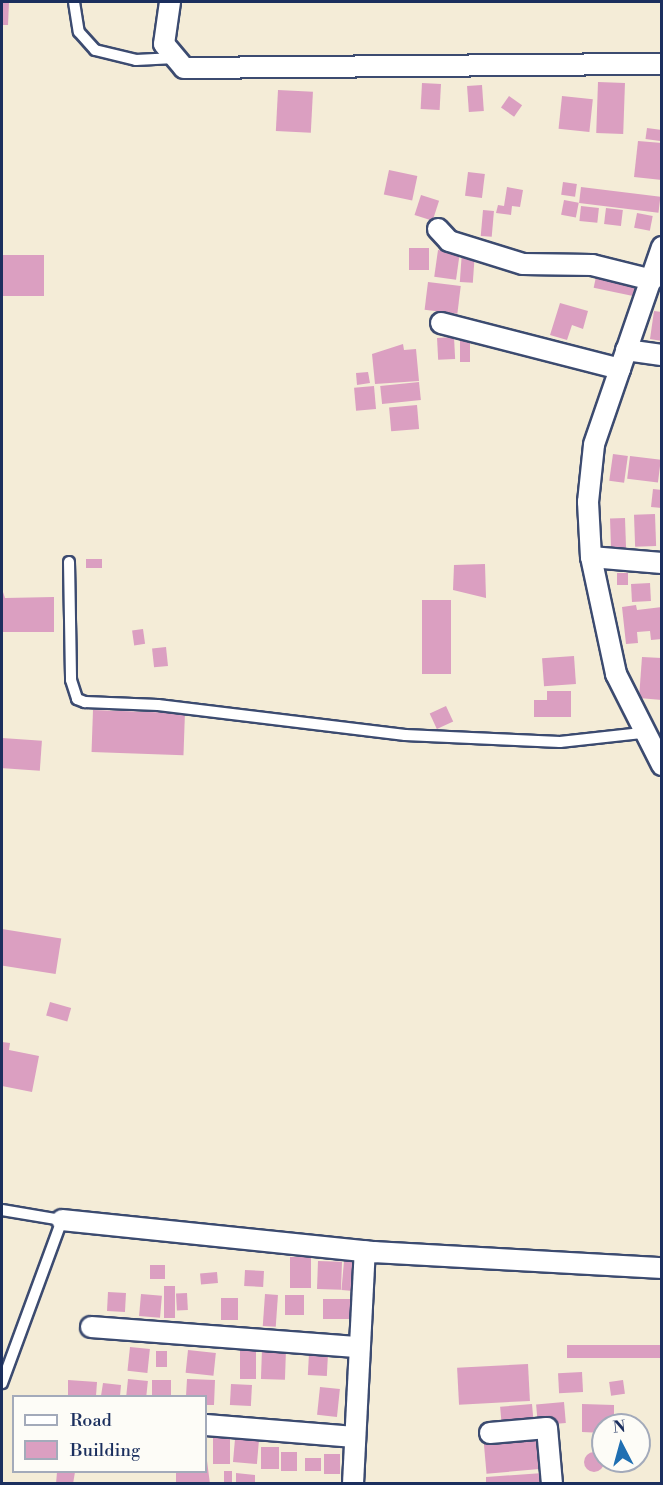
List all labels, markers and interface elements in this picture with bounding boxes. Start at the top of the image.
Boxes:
legend [12,1395,207,1473]
text: Road [70,1409,112,1432]
north arrow [591,1413,651,1473]
text: N [612,1416,627,1438]
text: Building [70,1439,140,1462]

